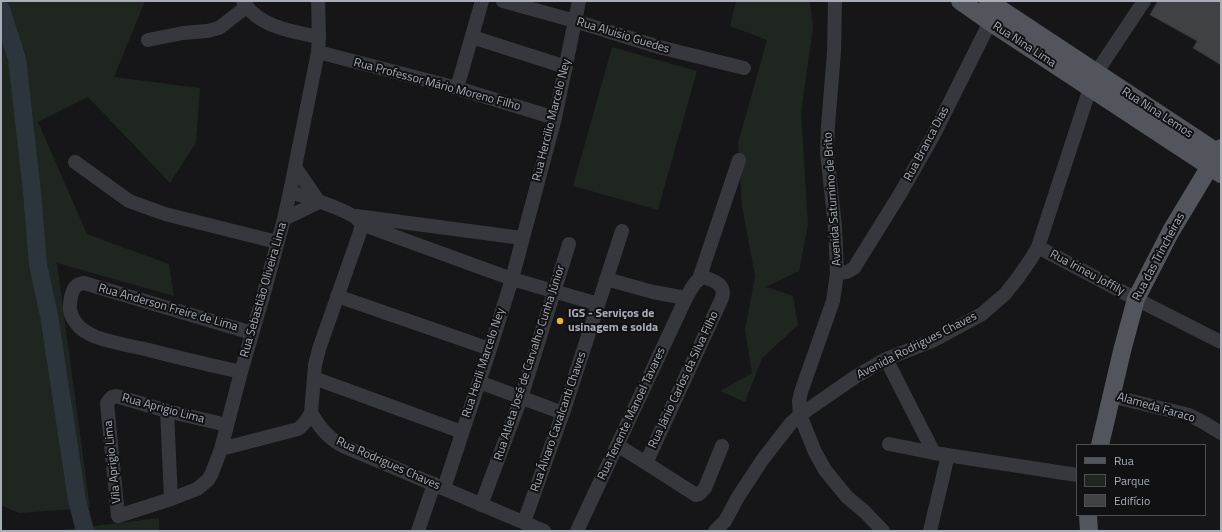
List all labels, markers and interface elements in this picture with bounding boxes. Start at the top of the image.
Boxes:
street label: Rua Aluisio Guedes [575,15,671,57]
street label: Rua Nina Lima [990,19,1058,71]
street label: Rua Professor Mário Moreno Filho [352,56,522,114]
street label: Rua Hercilio Marcelo Ney [530,57,574,183]
street label: Rua Nina Lemos [1119,85,1195,141]
street label: Rua Branca Dias [901,104,953,184]
street label: Avenida Saturnino de Brito [821,132,845,266]
street label: Rua das Trincheiras [1130,211,1188,303]
street label: Rua Sebastião Oliveira Lima [238,221,290,359]
street label: Rua Irineu Joffily [1047,247,1127,299]
street label: Rua Atleta José de Carvalho Cunha Júnior [492,263,568,463]
street label: Rua Anderson Freire de Lima [97,281,239,335]
street label: Rua Herili Marcelo Ney [460,306,508,420]
place label: IGS - Serviços de usinagem e solda [568,307,658,335]
street label: Rua Jânio Carlos da Silva Filho [646,309,722,451]
street label: Avenida Rodrigues Chaves [855,310,979,382]
marker: IGS - Serviços de usinagem e solda [555,316,565,326]
street label: Rua Tenente Manoel Tavares [595,346,669,482]
street label: Rua Álvaro Cavalcanti Chaves [528,350,590,494]
street label: Alameda Faraco [1115,390,1197,426]
street label: Rua Aprigio Lima [120,391,206,427]
street label: Vila Aprigio Lima [101,420,125,504]
street label: Rua Rodrigues Chaves [334,435,442,493]
legend [1076,444,1206,516]
text: Rua [1114,451,1134,470]
text: Parque [1114,471,1150,490]
text: Edifício [1114,491,1150,510]

